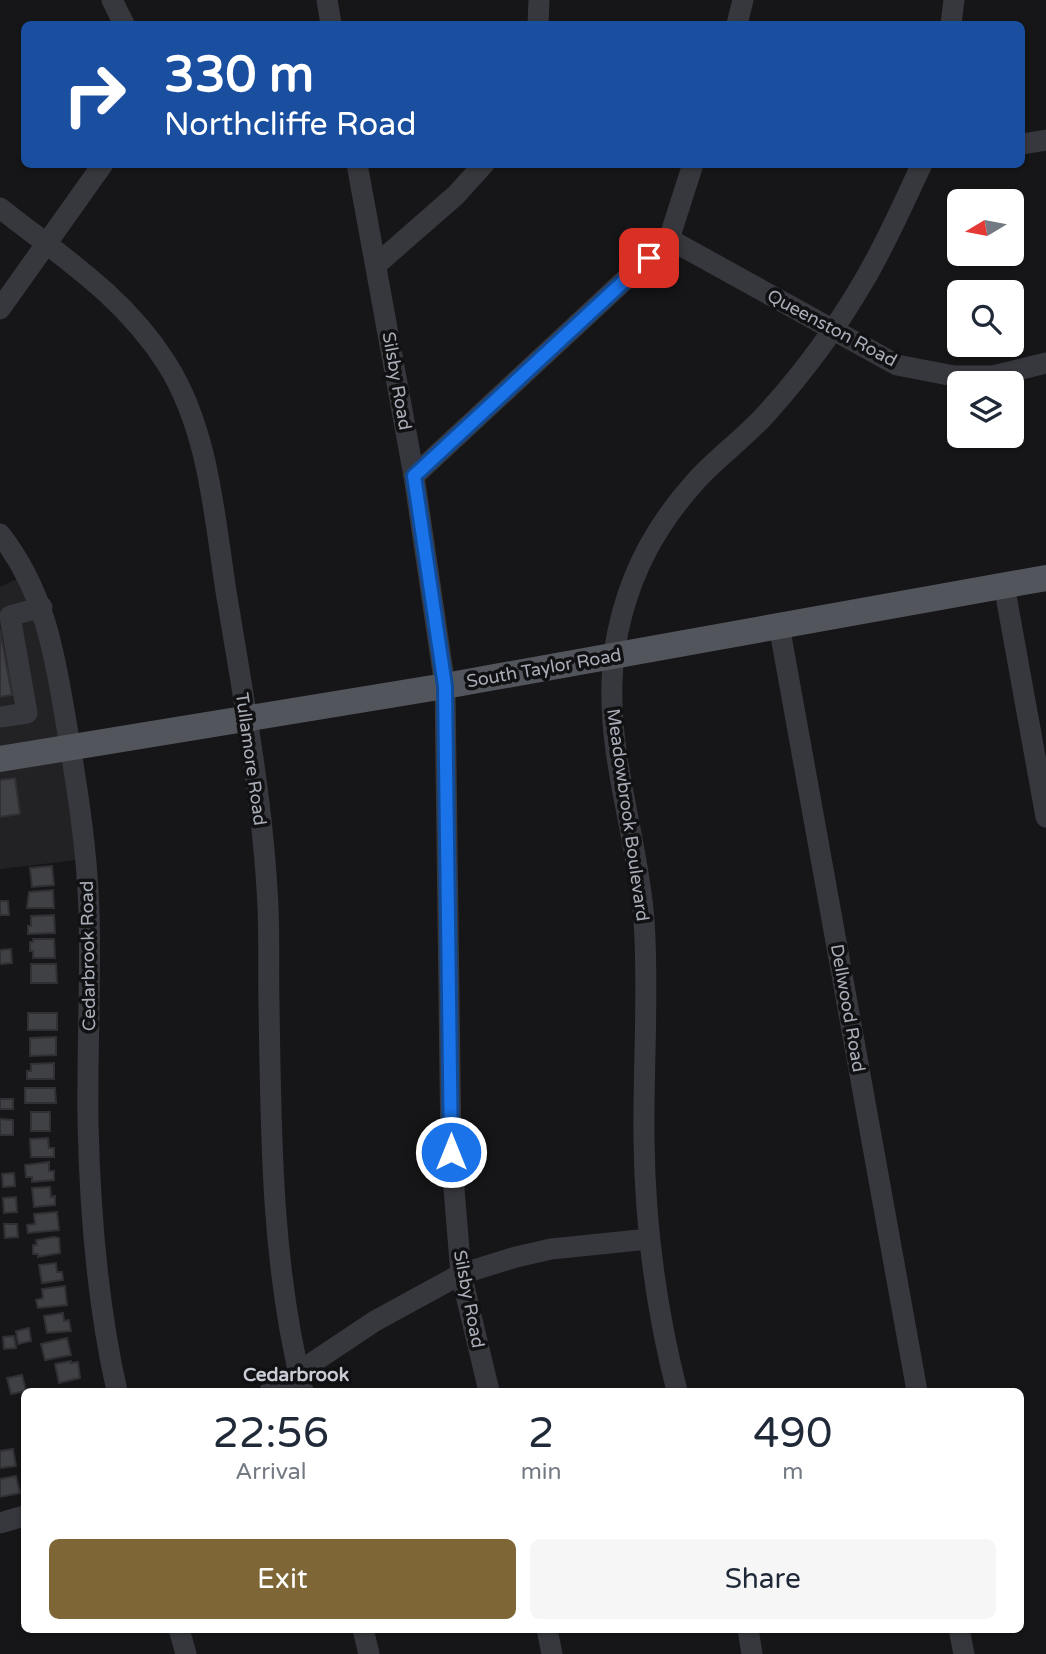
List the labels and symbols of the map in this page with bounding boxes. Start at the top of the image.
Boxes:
north arrow [947,189,1024,266]
pin [619,228,679,288]
street label: Queenston Road [763,285,901,371]
street label: Silsby Road [378,330,416,432]
street label: South Taylor Road [465,644,623,692]
street label: Tullamore Road [231,691,271,827]
street label: Meadowbrook Boulevard [602,707,654,923]
street label: Cedarbrook Road [76,881,100,1031]
street label: Dellwood Road [826,942,870,1074]
position arrow [414,1115,488,1189]
street label: Silsby Road [449,1248,489,1350]
district label: Cedarbrook [243,1364,350,1386]

